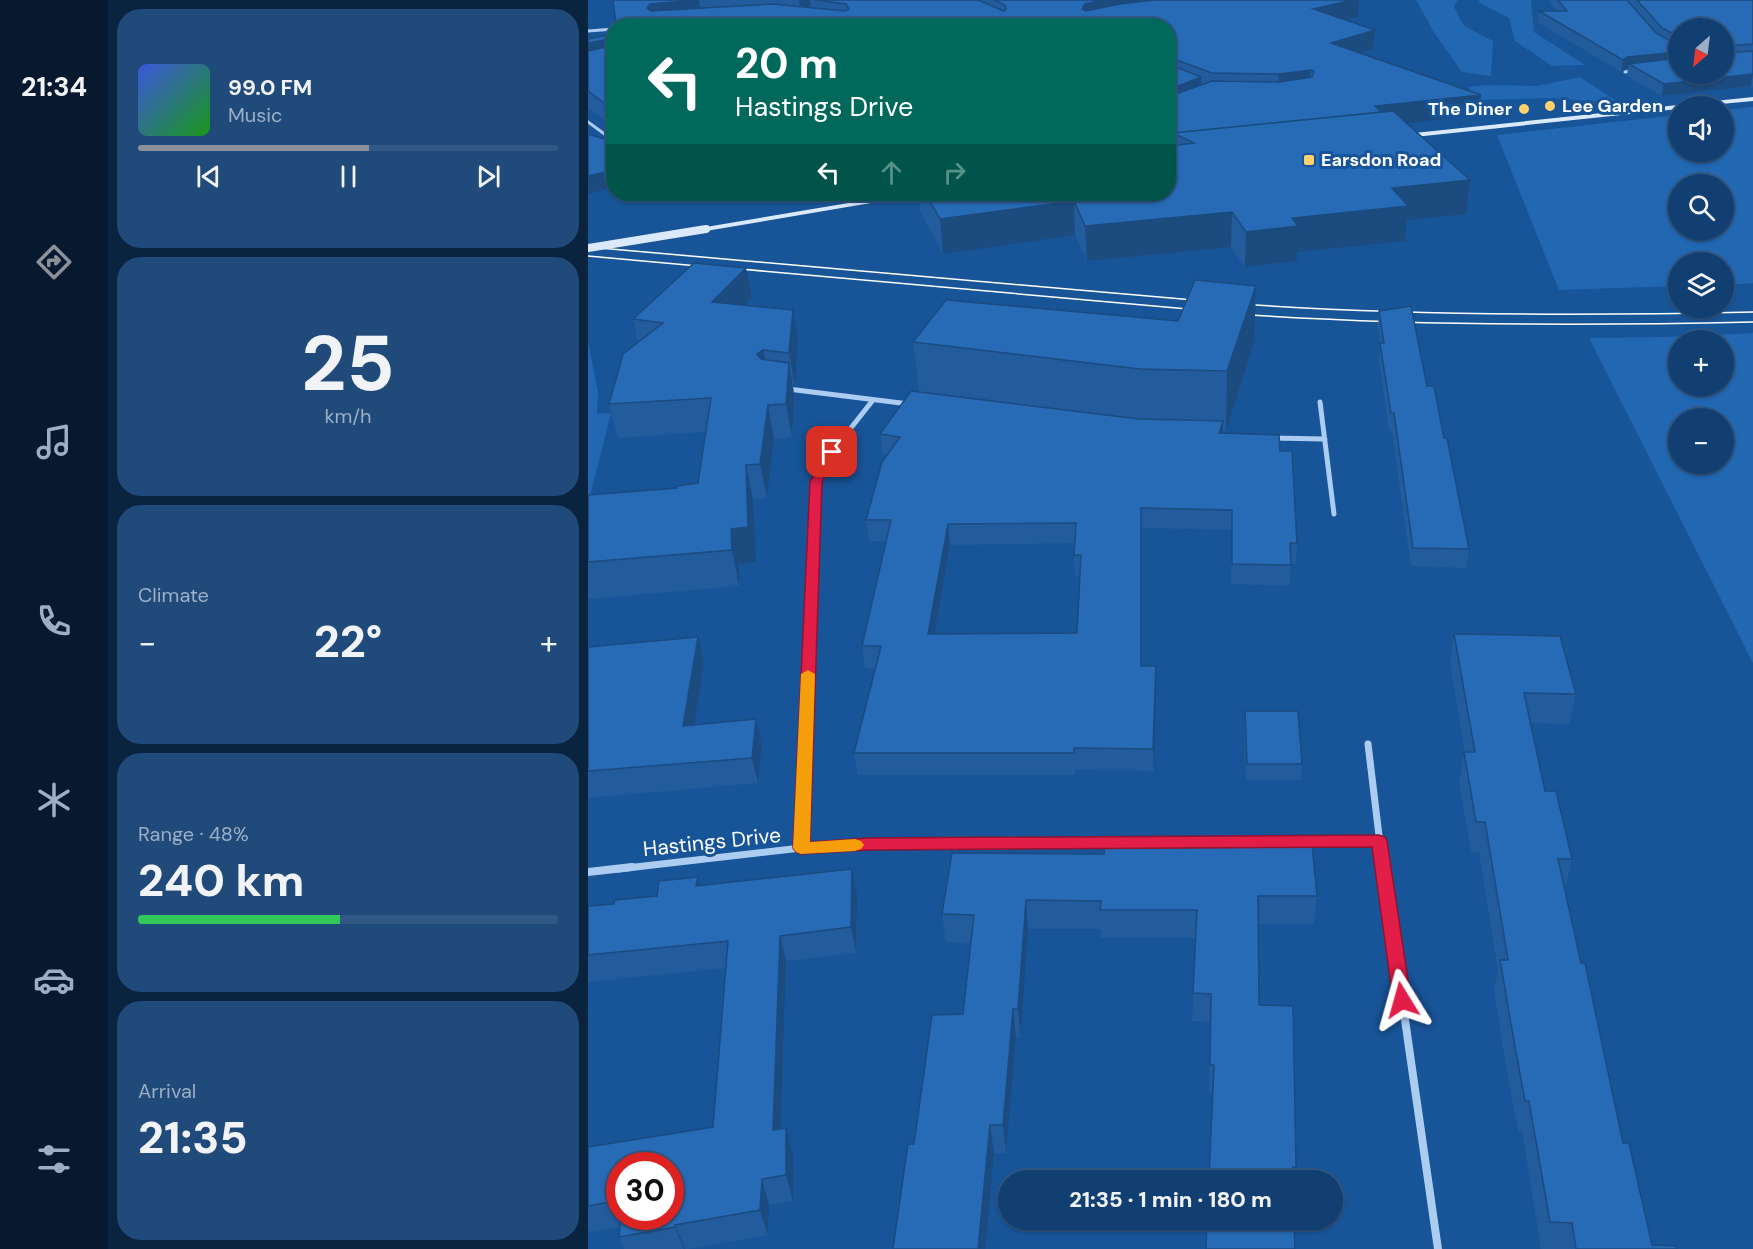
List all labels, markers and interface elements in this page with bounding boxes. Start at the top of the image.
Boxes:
north arrow [1668,18,1734,84]
map controls [1668,18,1734,474]
text: 20 m [735,36,838,91]
icon: left [636,42,714,120]
text: 21:34 [21,69,87,104]
text: 99.0 FM [228,73,312,102]
text: Hastings Drive [735,89,913,124]
place label: Lee Garden [1562,94,1663,118]
button: sound [1668,96,1734,162]
place label: The Diner [1428,97,1512,121]
marker: Lee Garden [1543,99,1557,113]
text: Music [228,102,283,128]
marker: The Diner [1517,102,1531,116]
place label: Earsdon Road [1321,148,1441,172]
marker: Earsdon Road [1302,153,1316,167]
icon: left [812,156,845,189]
icon: ahead [875,156,908,189]
icon: right [938,156,971,189]
icon: previous [192,160,225,193]
icon: pause [332,160,365,193]
icon: next [472,160,505,193]
button: search [1668,174,1734,240]
icon: directions [33,241,75,283]
button: layers [1668,252,1734,318]
text: 25 [301,313,395,414]
button: + [1668,330,1734,396]
text: km/h [324,403,372,429]
button: − [1668,408,1734,474]
icon: music [33,421,75,463]
pin [806,426,857,477]
icon: arrive [815,435,848,468]
text: Climate [138,582,209,608]
icon: phone [33,600,75,642]
text: 22° [314,612,382,671]
text: − [138,621,156,664]
text: + [540,621,558,664]
icon: climate [33,779,75,821]
text: Range · 48% [138,821,249,847]
street label: Hastings Drive [642,821,783,863]
text: 240 km [138,851,304,910]
icon: car [33,959,75,1001]
position arrow [1370,968,1434,1032]
text: Arrival [138,1078,196,1104]
text: 21:35 [138,1108,248,1167]
icon: filters [33,1138,75,1180]
speed limit sign: 30 [606,1152,684,1230]
text: 21:35 · 1 min · 180 m [1069,1185,1272,1214]

